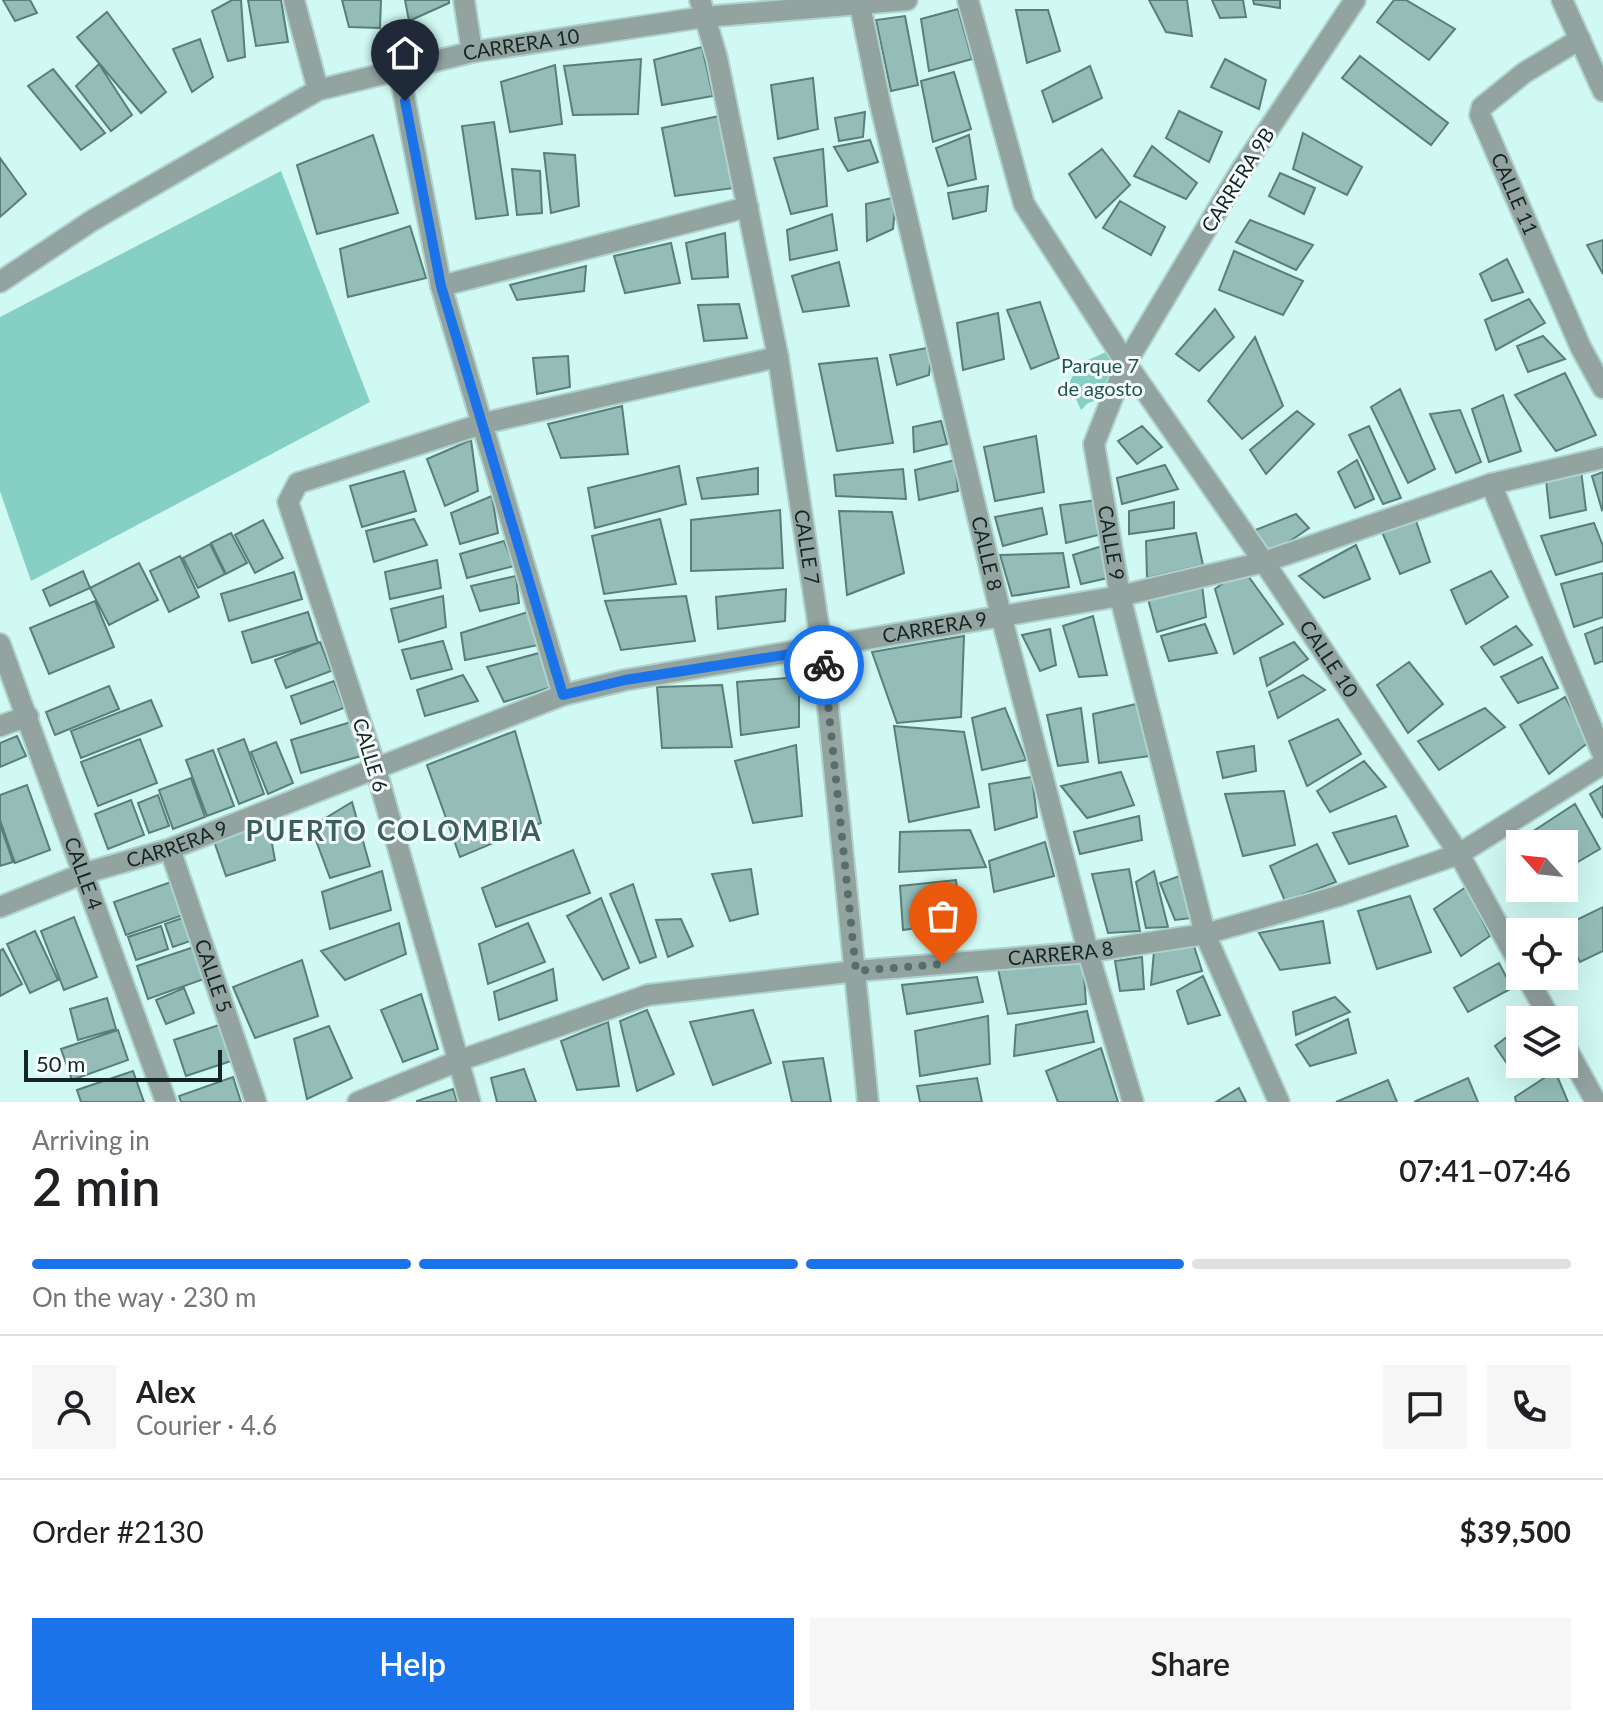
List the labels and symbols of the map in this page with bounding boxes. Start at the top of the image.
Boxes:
pin [371,19,439,101]
street label: CARRERA 10 [460,23,581,65]
street label: CARRERA 9B [1196,123,1279,236]
street label: CALLE 11 [1487,149,1544,239]
park label: Parque 7 de agosto [1057,353,1143,400]
street label: CALLE 9 [1094,503,1130,582]
street label: CALLE 7 [790,508,825,586]
street label: CALLE 8 [967,514,1008,593]
street label: CARRERA 9 [881,606,989,647]
street label: CALLE 10 [1295,615,1364,701]
courier [784,625,864,705]
street label: CALLE 6 [348,715,394,794]
district label: PUERTO COLOMBIA [245,813,543,847]
street label: CARRERA 9 [123,815,231,872]
north arrow [1506,830,1578,902]
street label: CALLE 4 [60,833,108,913]
pin [909,882,977,964]
street label: CARRERA 8 [1007,935,1115,970]
street label: CALLE 5 [191,936,238,1015]
scale bar [24,1046,222,1082]

